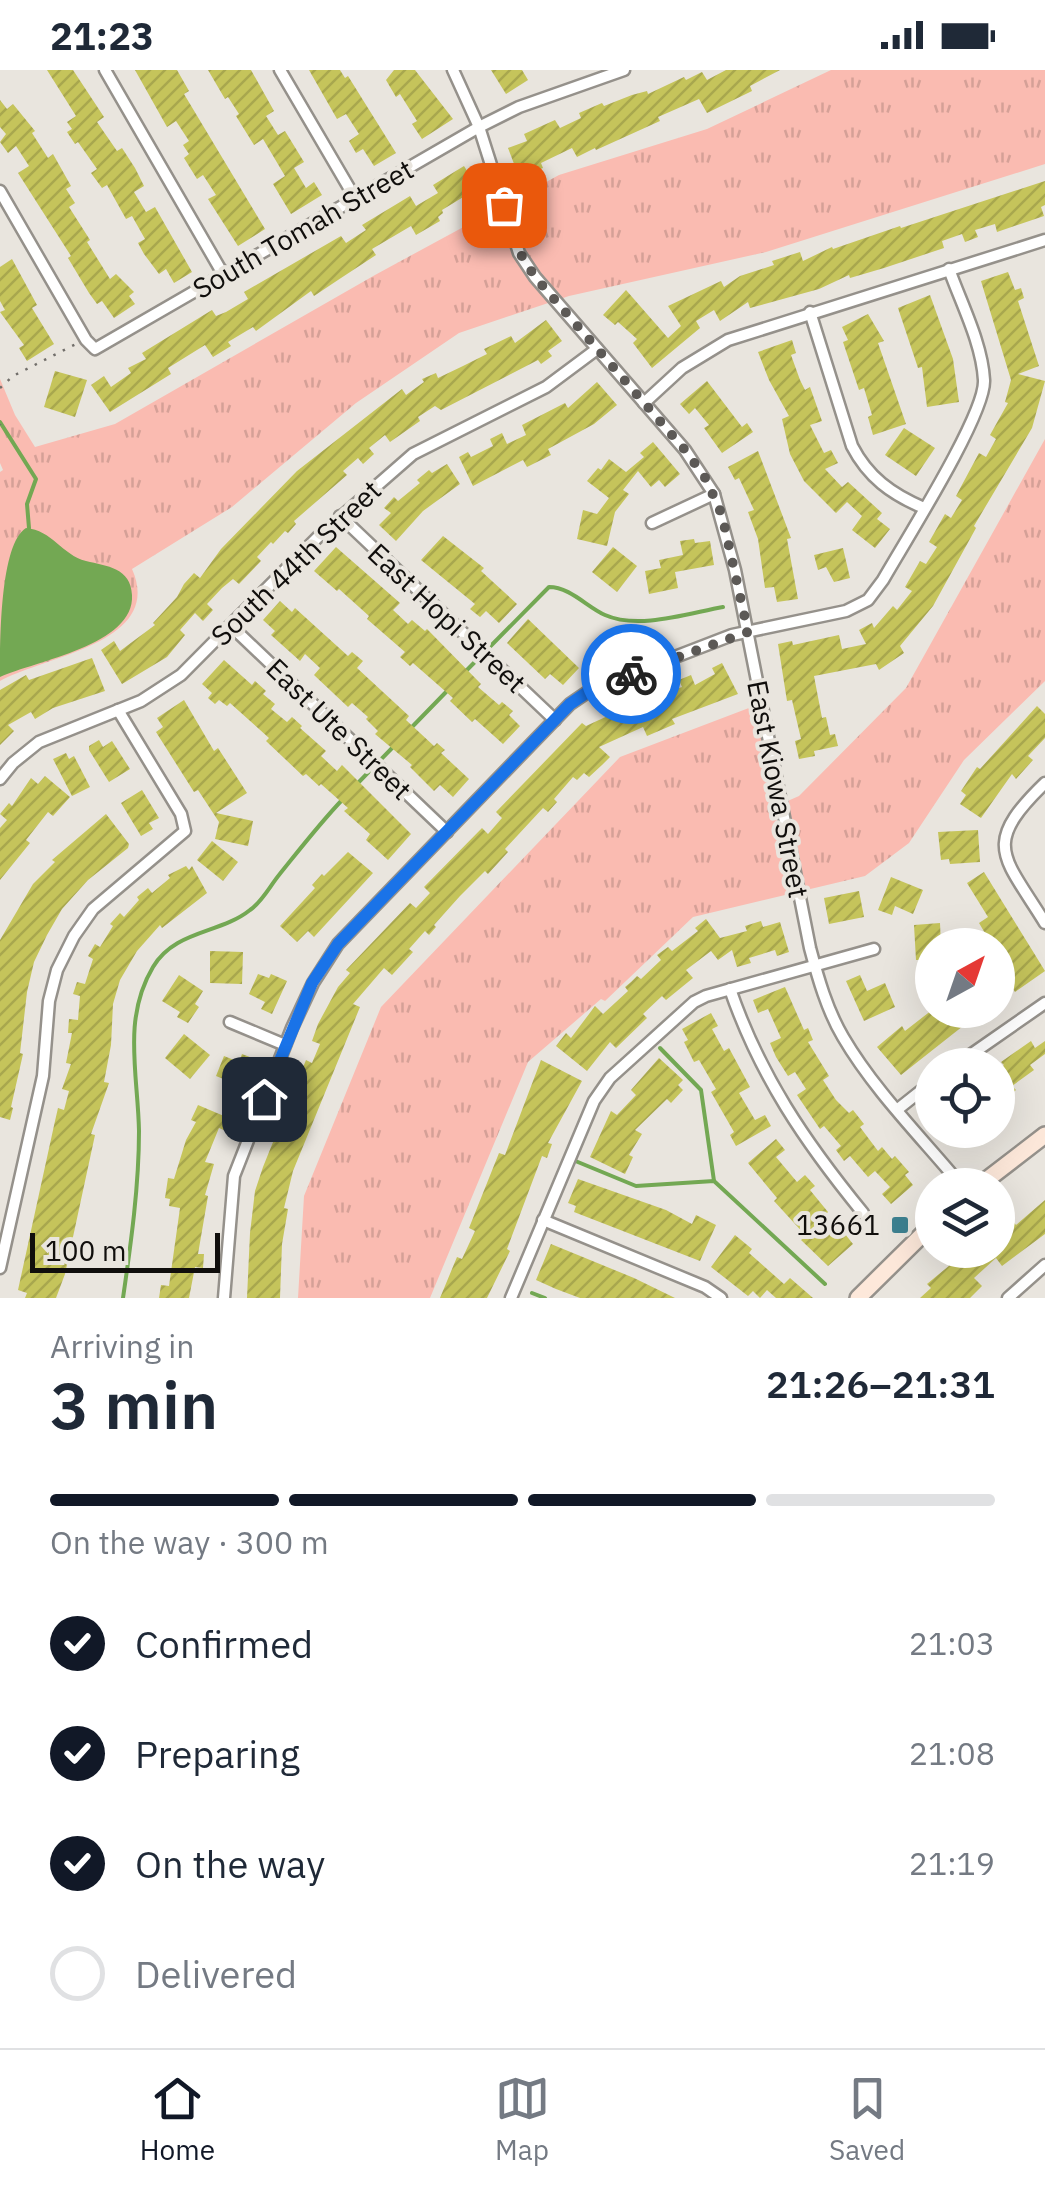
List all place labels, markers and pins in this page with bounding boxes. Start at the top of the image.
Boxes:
pin [462,163,547,248]
pin [222,1057,307,1142]
place label: 13661 [796,1206,880,1243]
marker: 13661 [889,1214,911,1236]

